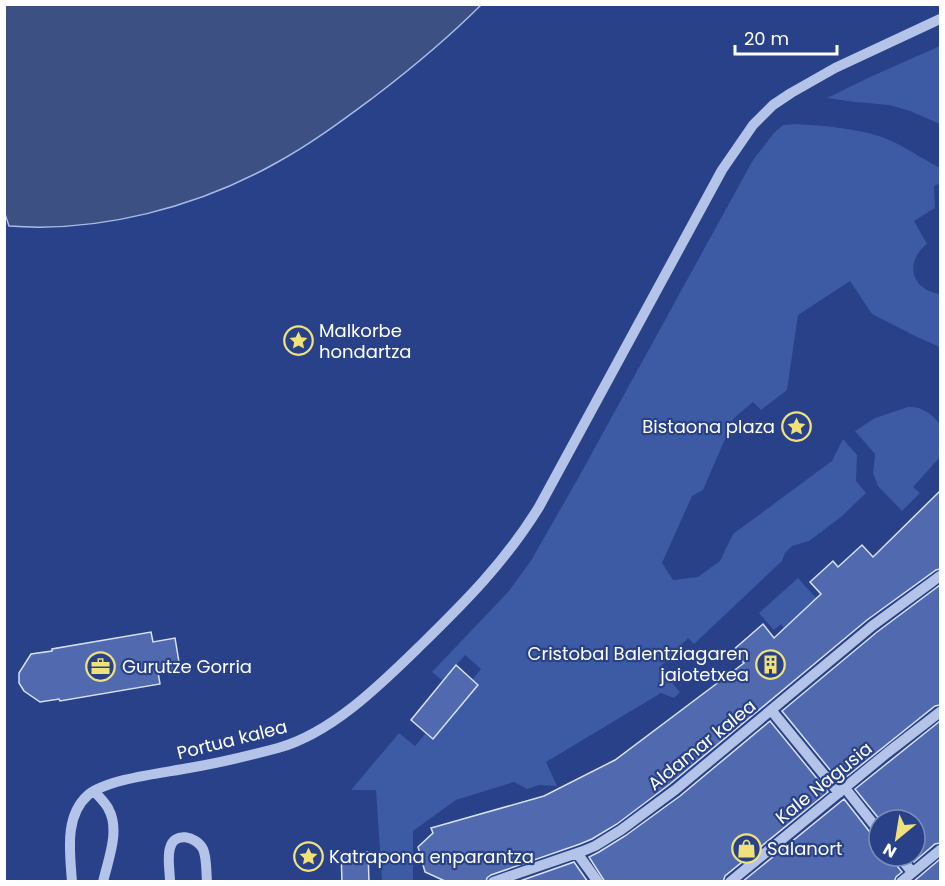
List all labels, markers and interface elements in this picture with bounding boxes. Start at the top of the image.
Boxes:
scale bar [735,18,837,56]
text: 20 m [744,26,789,51]
place label: Malkorbe hondartza [319,318,412,364]
place icon: Malkorbe hondartza [282,325,314,357]
place icon: Bistaona plaza [780,411,812,443]
place label: Bistaona plaza [642,414,775,439]
place label: Cristobal Balentziagaren jaiotetxea [528,641,749,687]
building icon: Cristobal Balentziagaren jaiotetxea [754,648,786,680]
office icon: Gurutze Gorria [85,651,117,683]
place label: Gurutze Gorria [122,654,252,679]
street label: Aldamar kalea [642,693,761,796]
street label: Portua kalea [174,714,290,765]
street label: Kale Nagusia [770,736,877,829]
north arrow [867,808,927,868]
shop icon: Salanort [730,833,762,865]
place label: Salanort [767,836,843,861]
text: N [879,838,901,864]
place icon: Katrapona enparantza [292,841,324,873]
place label: Katrapona enparantza [329,844,534,869]

